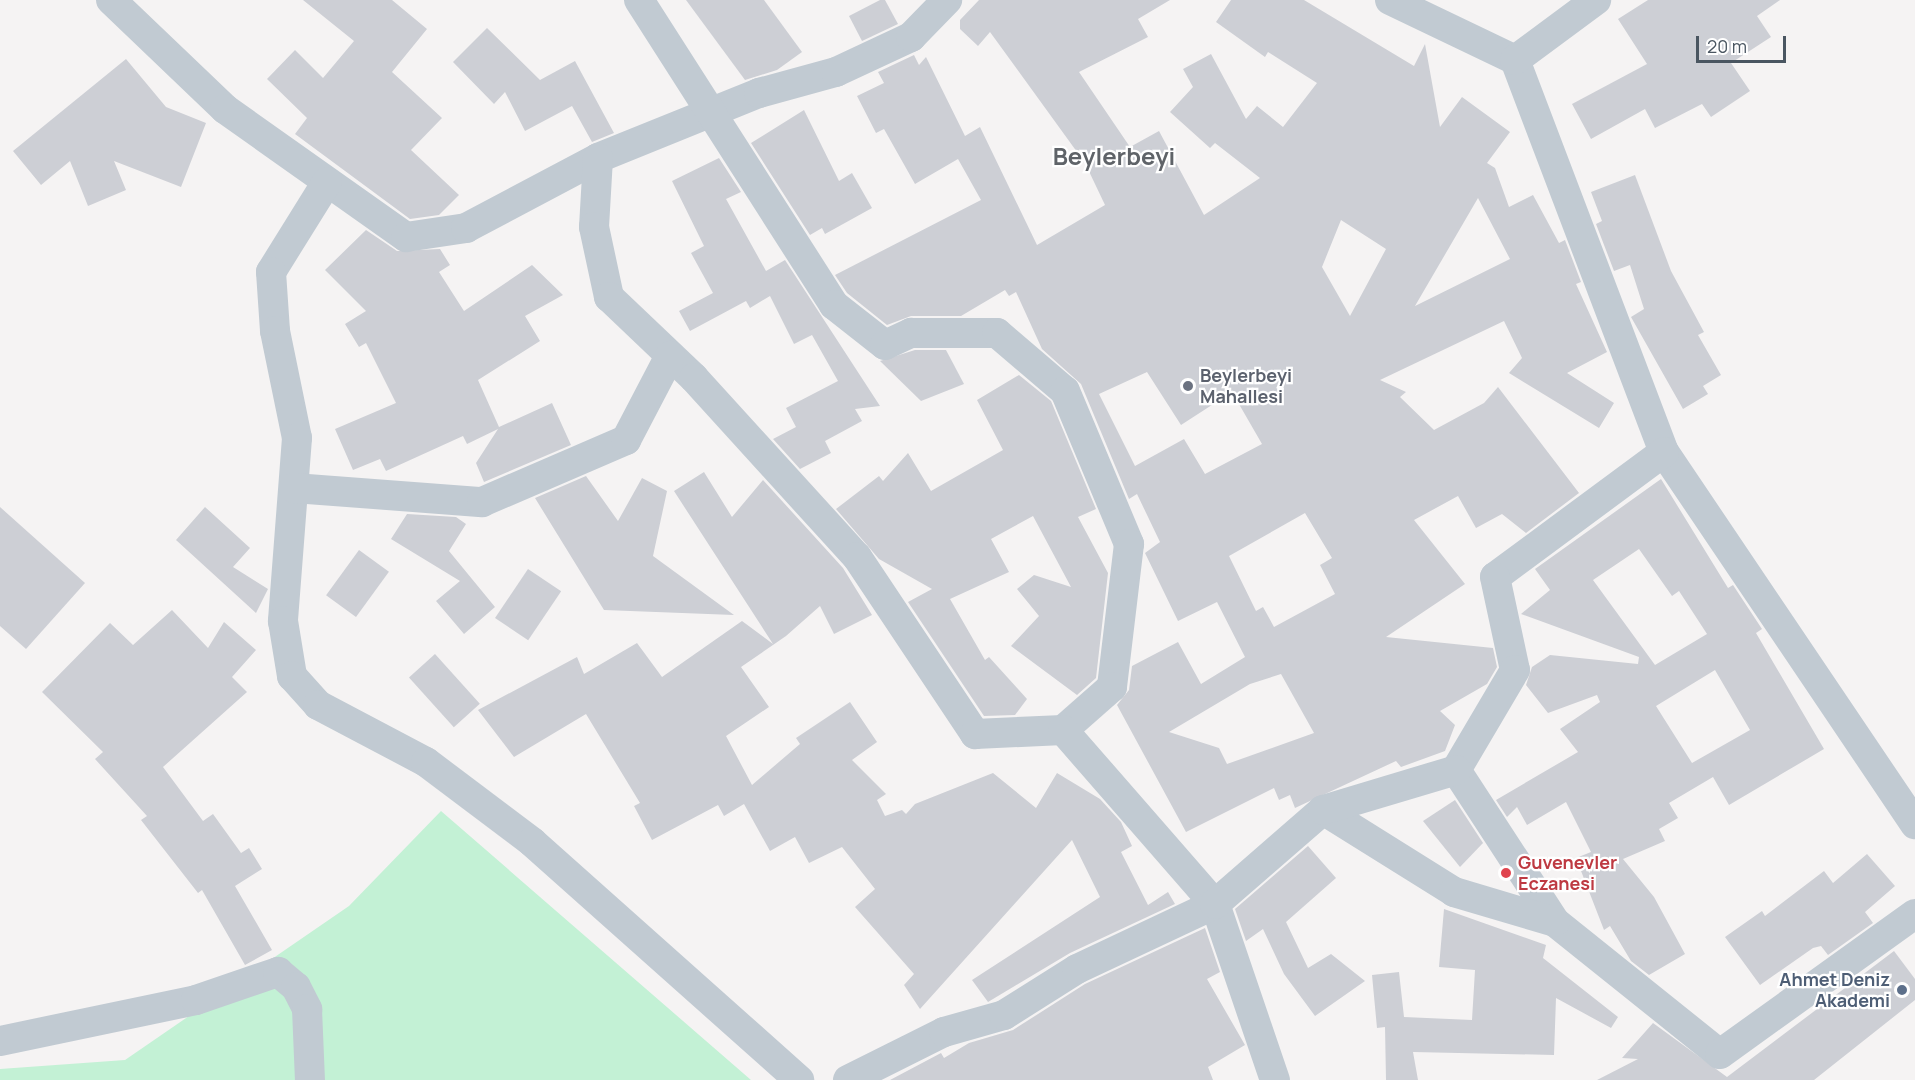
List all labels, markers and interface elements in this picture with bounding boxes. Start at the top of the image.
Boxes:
scale bar [1699,24,1789,62]
text: 20 m [1707,34,1747,58]
district label: Beylerbeyi [1053,142,1175,170]
place label: Beylerbeyi Mahallesi [1200,365,1292,407]
marker: Beylerbeyi Mahallesi [1181,379,1195,393]
place label: Guvenevler Eczanesi [1518,852,1617,894]
marker: Guvenevler Eczanesi [1499,866,1513,880]
place label: Ahmet Deniz Akademi [1779,969,1890,1012]
marker: Ahmet Deniz Akademi [1895,983,1909,997]

